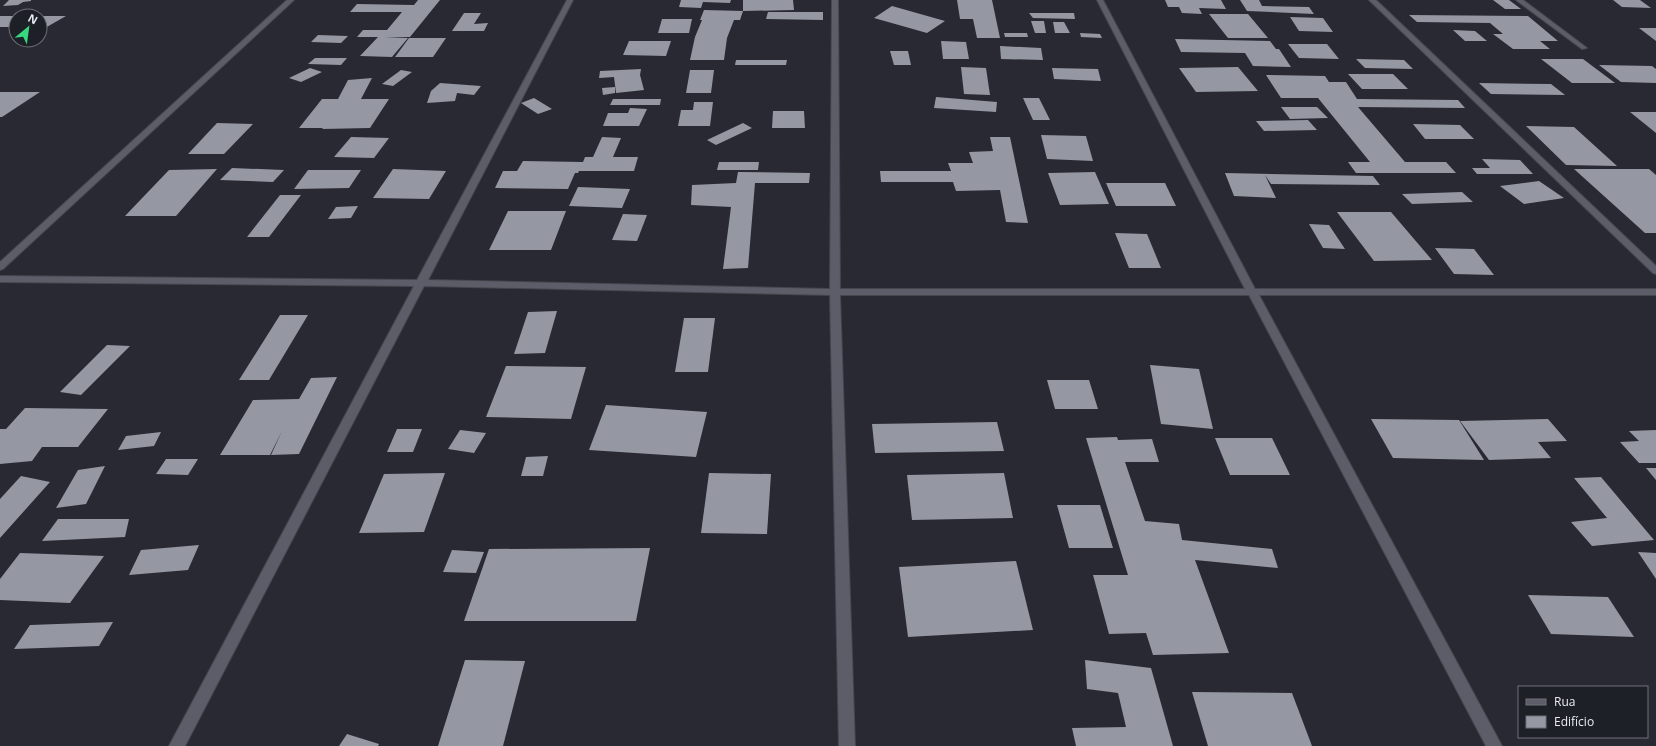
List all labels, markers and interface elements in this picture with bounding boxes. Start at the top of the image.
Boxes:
north arrow [8,8,48,48]
text: N [26,10,41,28]
legend [1518,686,1648,738]
text: Rua [1554,693,1575,710]
text: Edifício [1554,713,1594,730]

